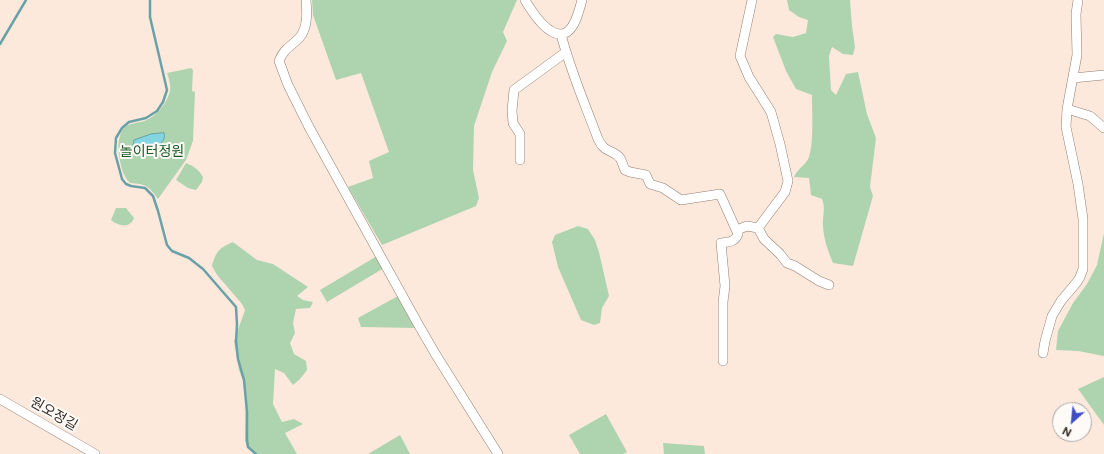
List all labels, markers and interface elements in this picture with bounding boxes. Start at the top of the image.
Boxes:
park label: 놀이터정원 [120,144,184,160]
street label: 원오정길 [27,394,81,434]
north arrow [1052,402,1092,442]
text: N [1060,425,1074,439]

